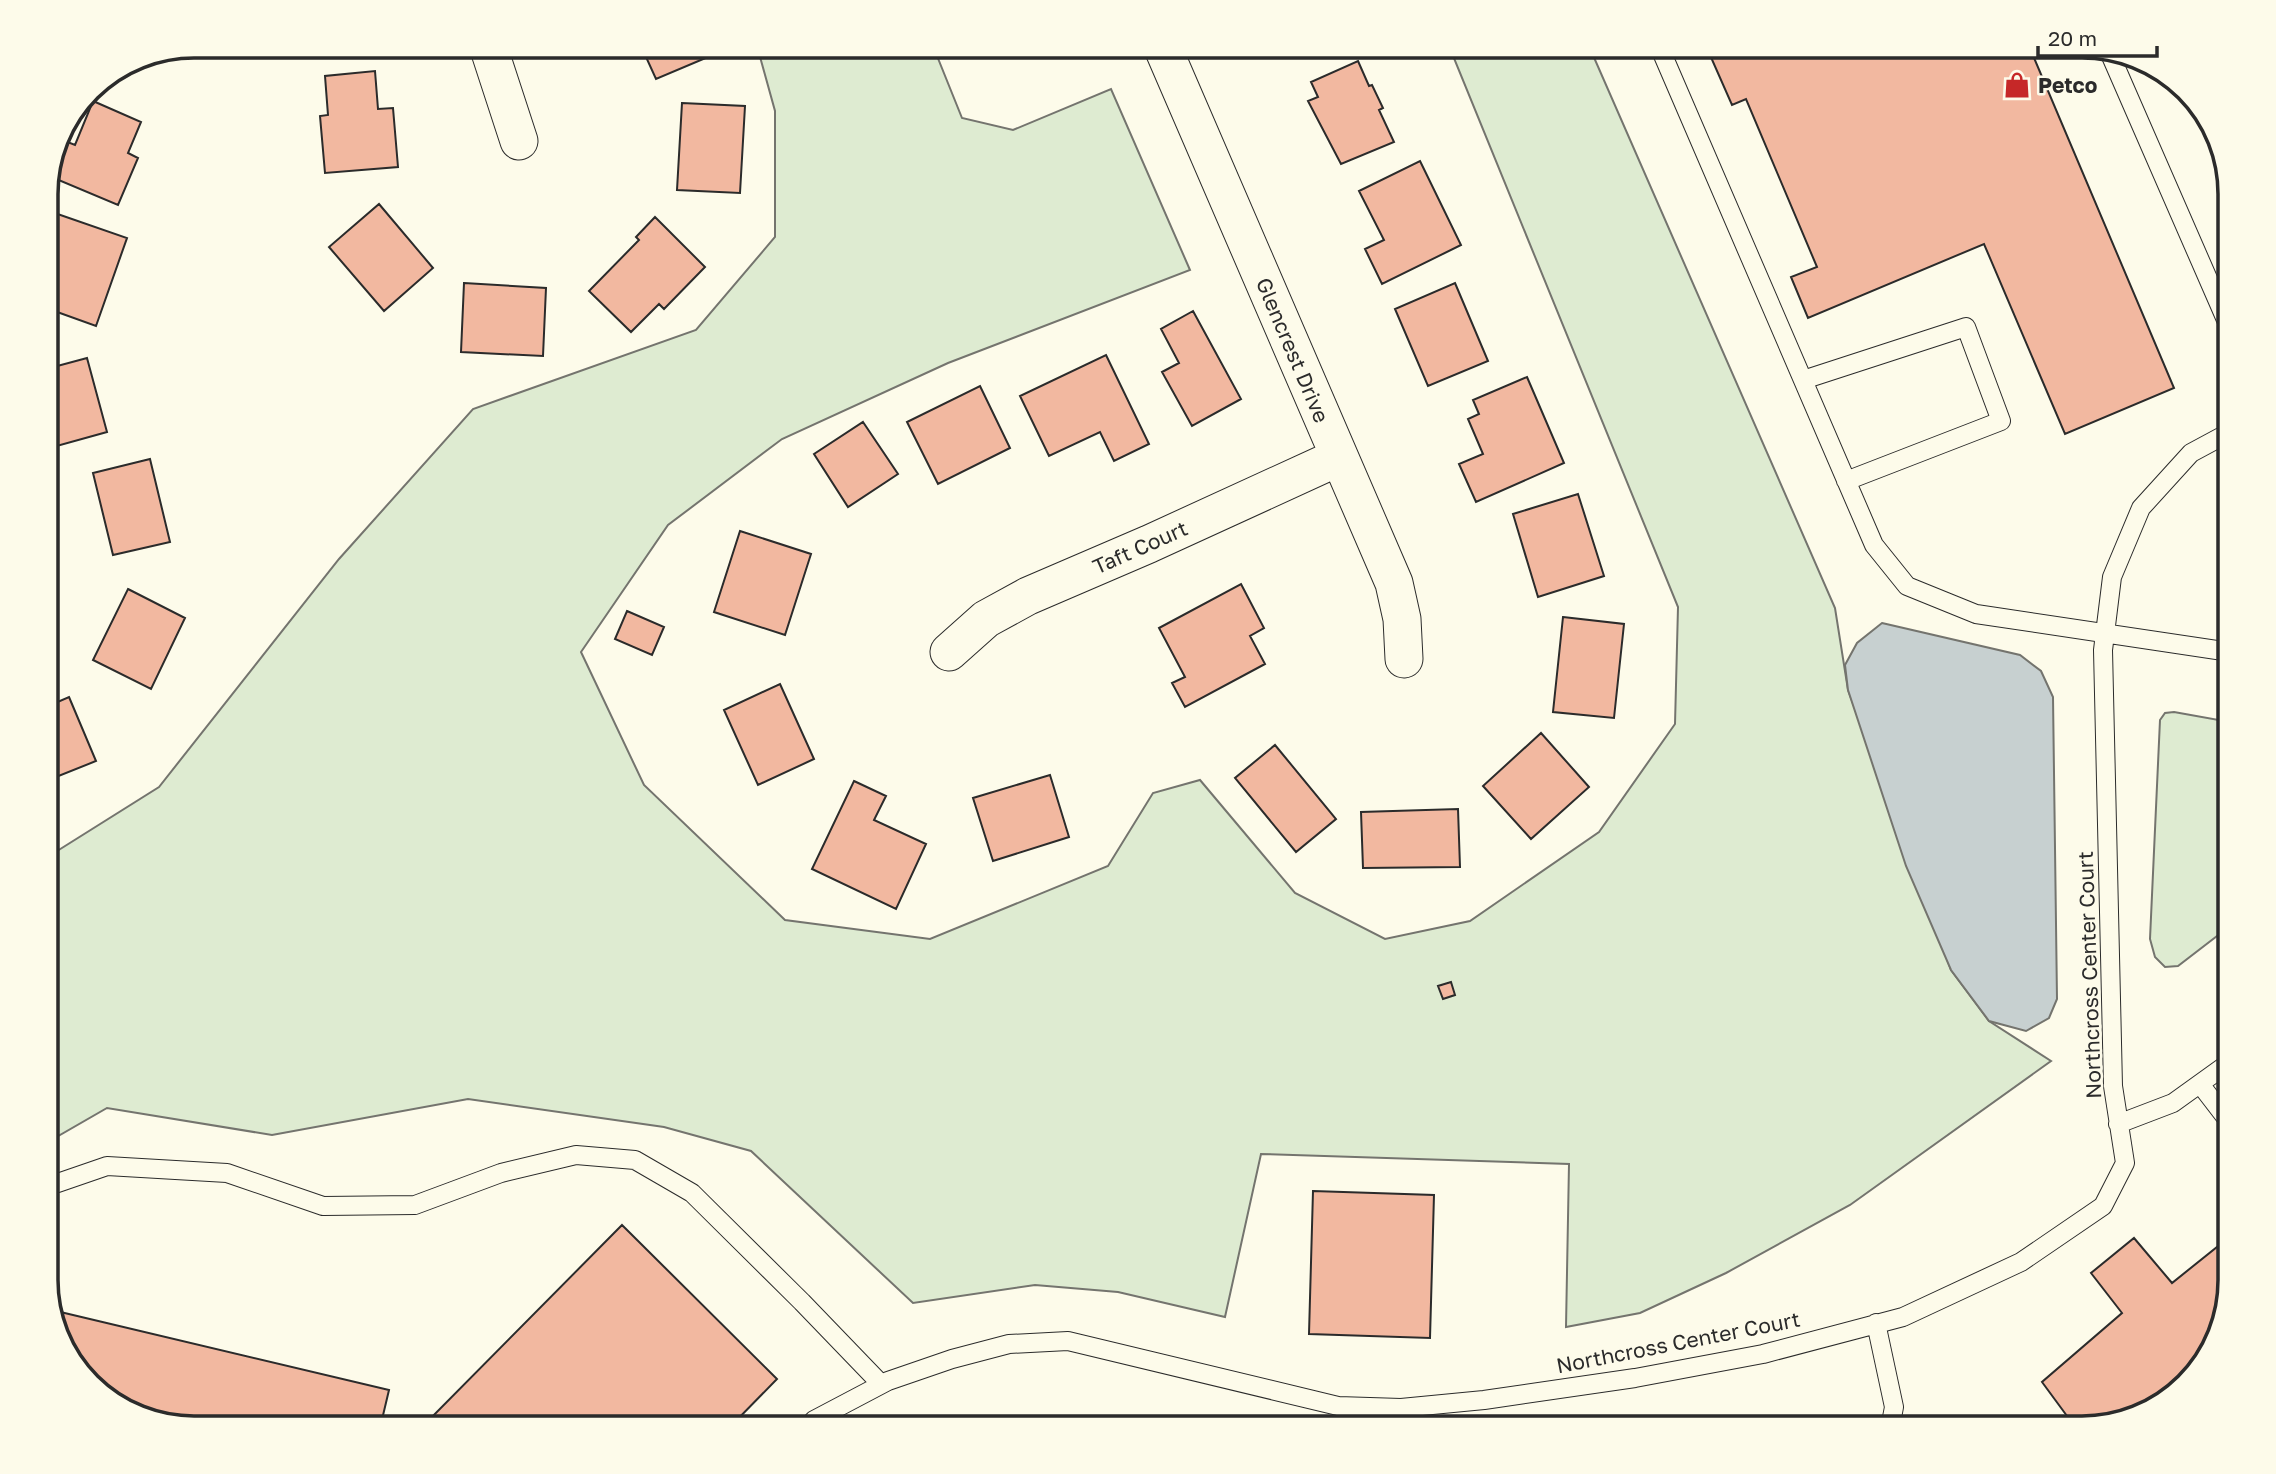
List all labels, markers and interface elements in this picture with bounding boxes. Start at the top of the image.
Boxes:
scale bar [2038,14,2157,58]
text: 20 m [2048,25,2097,51]
shop icon: Petco [2002,70,2032,100]
place label: Petco [2038,72,2097,98]
street label: Glencrest Drive [1251,274,1335,426]
street label: Taft Court [1089,515,1191,579]
street label: Northcross Center Court [2072,851,2106,1099]
street label: Northcross Center Court [1554,1306,1802,1378]

